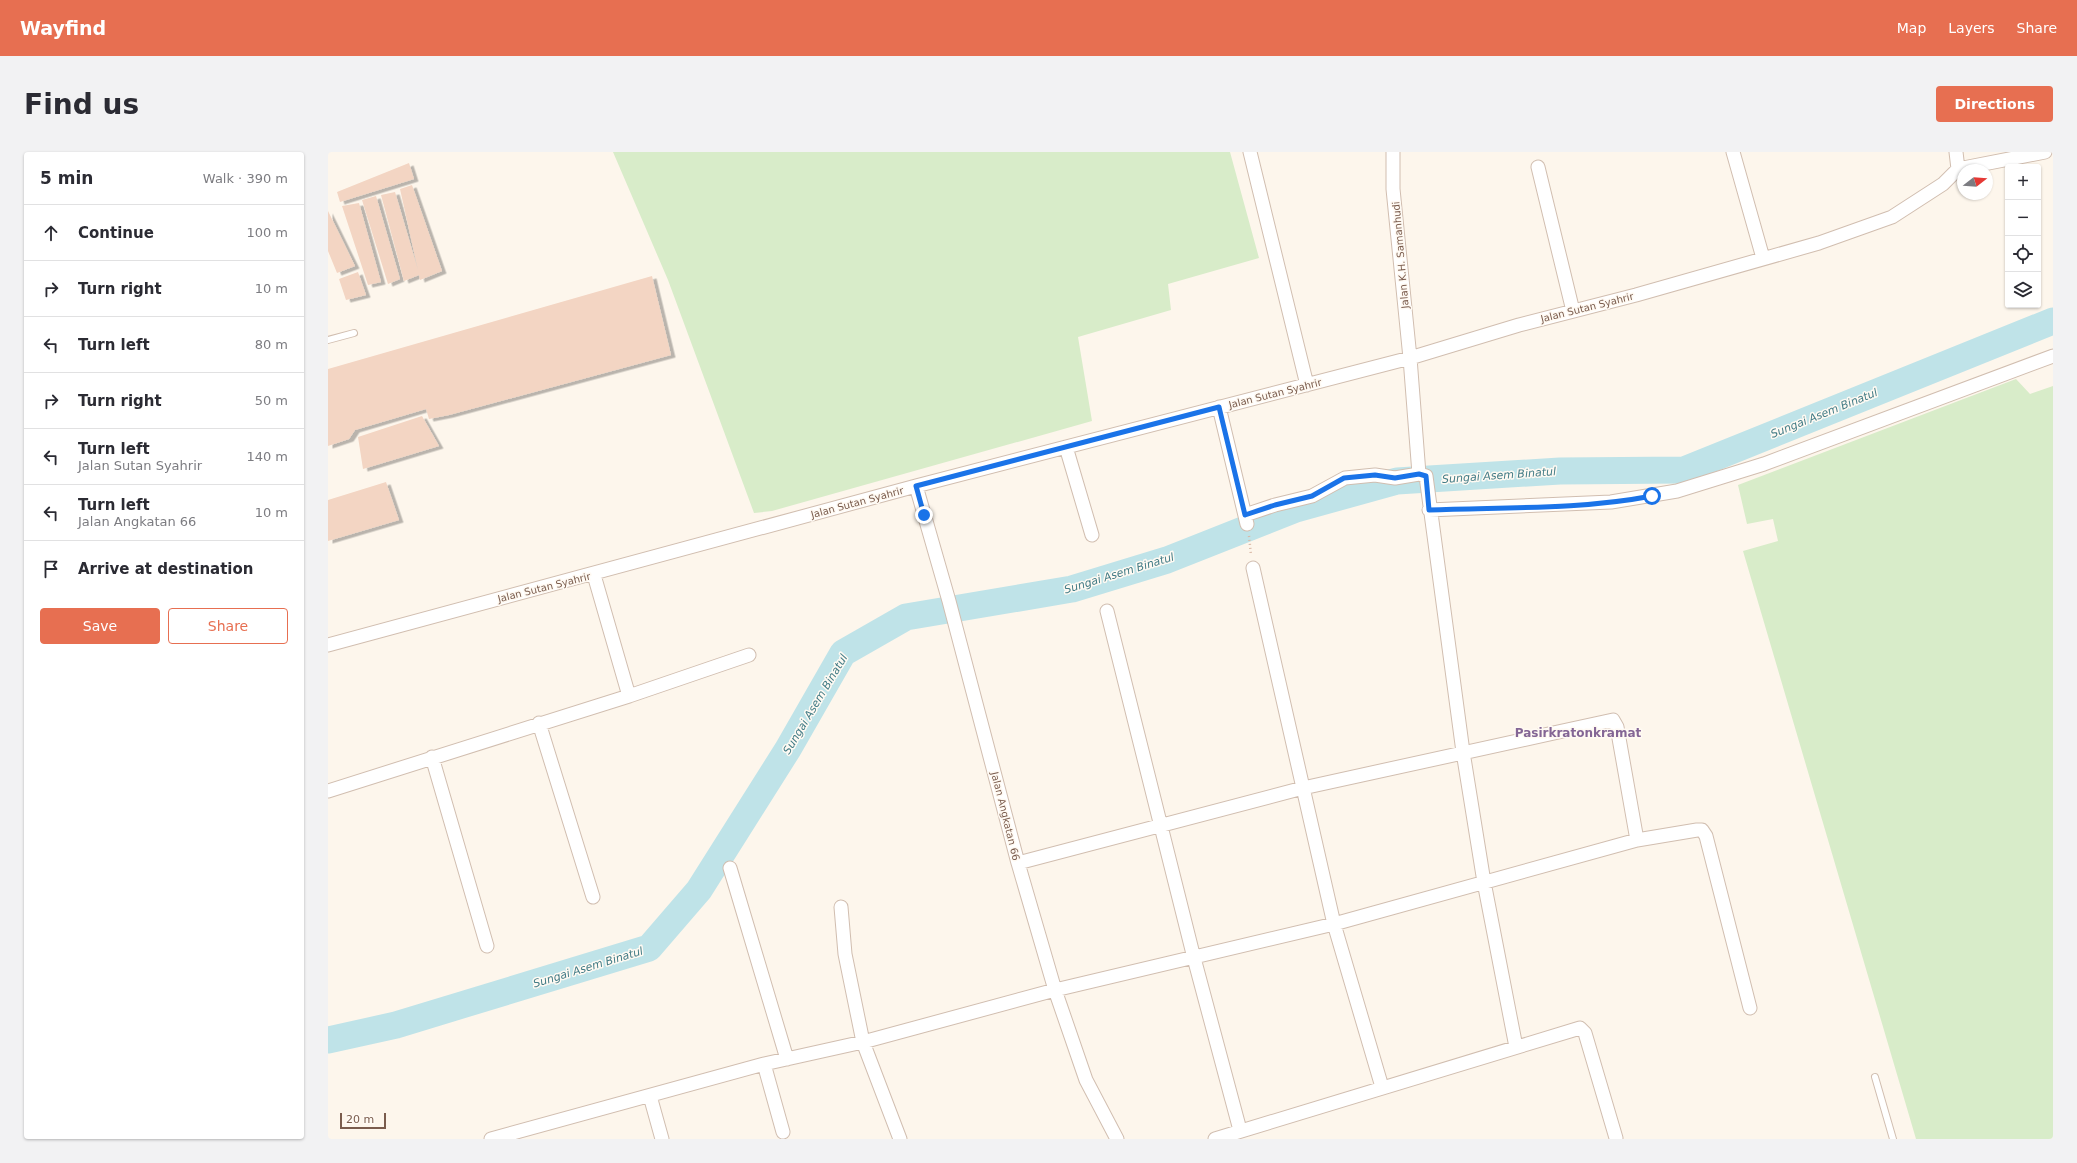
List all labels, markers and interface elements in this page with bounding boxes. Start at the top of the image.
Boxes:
text: Wayfind [20,17,106,39]
text: Map [1897,20,1926,36]
text: Layers [1948,20,1995,36]
text: Share [2017,20,2057,36]
button: Directions [1936,86,2053,122]
text: Find us [24,88,139,121]
north arrow [1957,164,1993,200]
map controls [2005,164,2041,308]
button: + [2005,164,2041,200]
text: 5 min [40,168,93,188]
text: Walk · 390 m [203,171,288,186]
button: − [2005,200,2041,236]
street label: Jalan K.H. Samanhudi [1390,201,1411,310]
icon: ahead [40,222,62,244]
text: Continue [78,224,154,242]
text: 100 m [246,225,288,240]
button: locate [2005,236,2041,272]
button: layers [2005,272,2041,308]
icon: right [40,278,62,300]
text: Turn right [78,280,162,298]
text: 10 m [255,281,288,296]
street label: Jalan Sutan Syahrir [1538,290,1636,325]
icon: left [40,334,62,356]
text: Turn left [78,336,150,354]
text: 80 m [255,337,288,352]
street label: Jalan Sutan Syahrir [1226,376,1324,411]
water label: Sungai Asem Binatul [1769,386,1880,441]
icon: right [40,390,62,412]
text: Turn right [78,392,162,410]
text: 50 m [255,393,288,408]
text: Turn left [78,440,150,458]
icon: left [40,446,62,468]
text: 140 m [246,449,288,464]
text: Jalan Sutan Syahrir [78,458,202,473]
water label: Sungai Asem Binatul [1442,465,1556,486]
street label: Jalan Sutan Syahrir [809,485,906,520]
route start [1643,487,1661,505]
text: Turn left [78,496,150,514]
icon: left [40,502,62,524]
text: 10 m [255,505,288,520]
route end [915,506,933,524]
text: Jalan Angkatan 66 [78,514,196,529]
water label: Sungai Asem Binatul [1063,551,1176,596]
icon: arrive [40,558,62,580]
text: Arrive at destination [78,560,253,578]
street label: Jalan Sutan Syahrir [495,570,593,605]
button: Save [40,608,160,644]
button: Share [168,608,288,644]
water label: Sungai Asem Binatul [780,652,850,757]
district label: Pasirkratonkramat [1515,726,1642,740]
street label: Jalan Angkatan 66 [989,770,1022,862]
water label: Sungai Asem Binatul [532,945,645,990]
scale bar [340,1111,386,1130]
text: 20 m [346,1113,374,1126]

